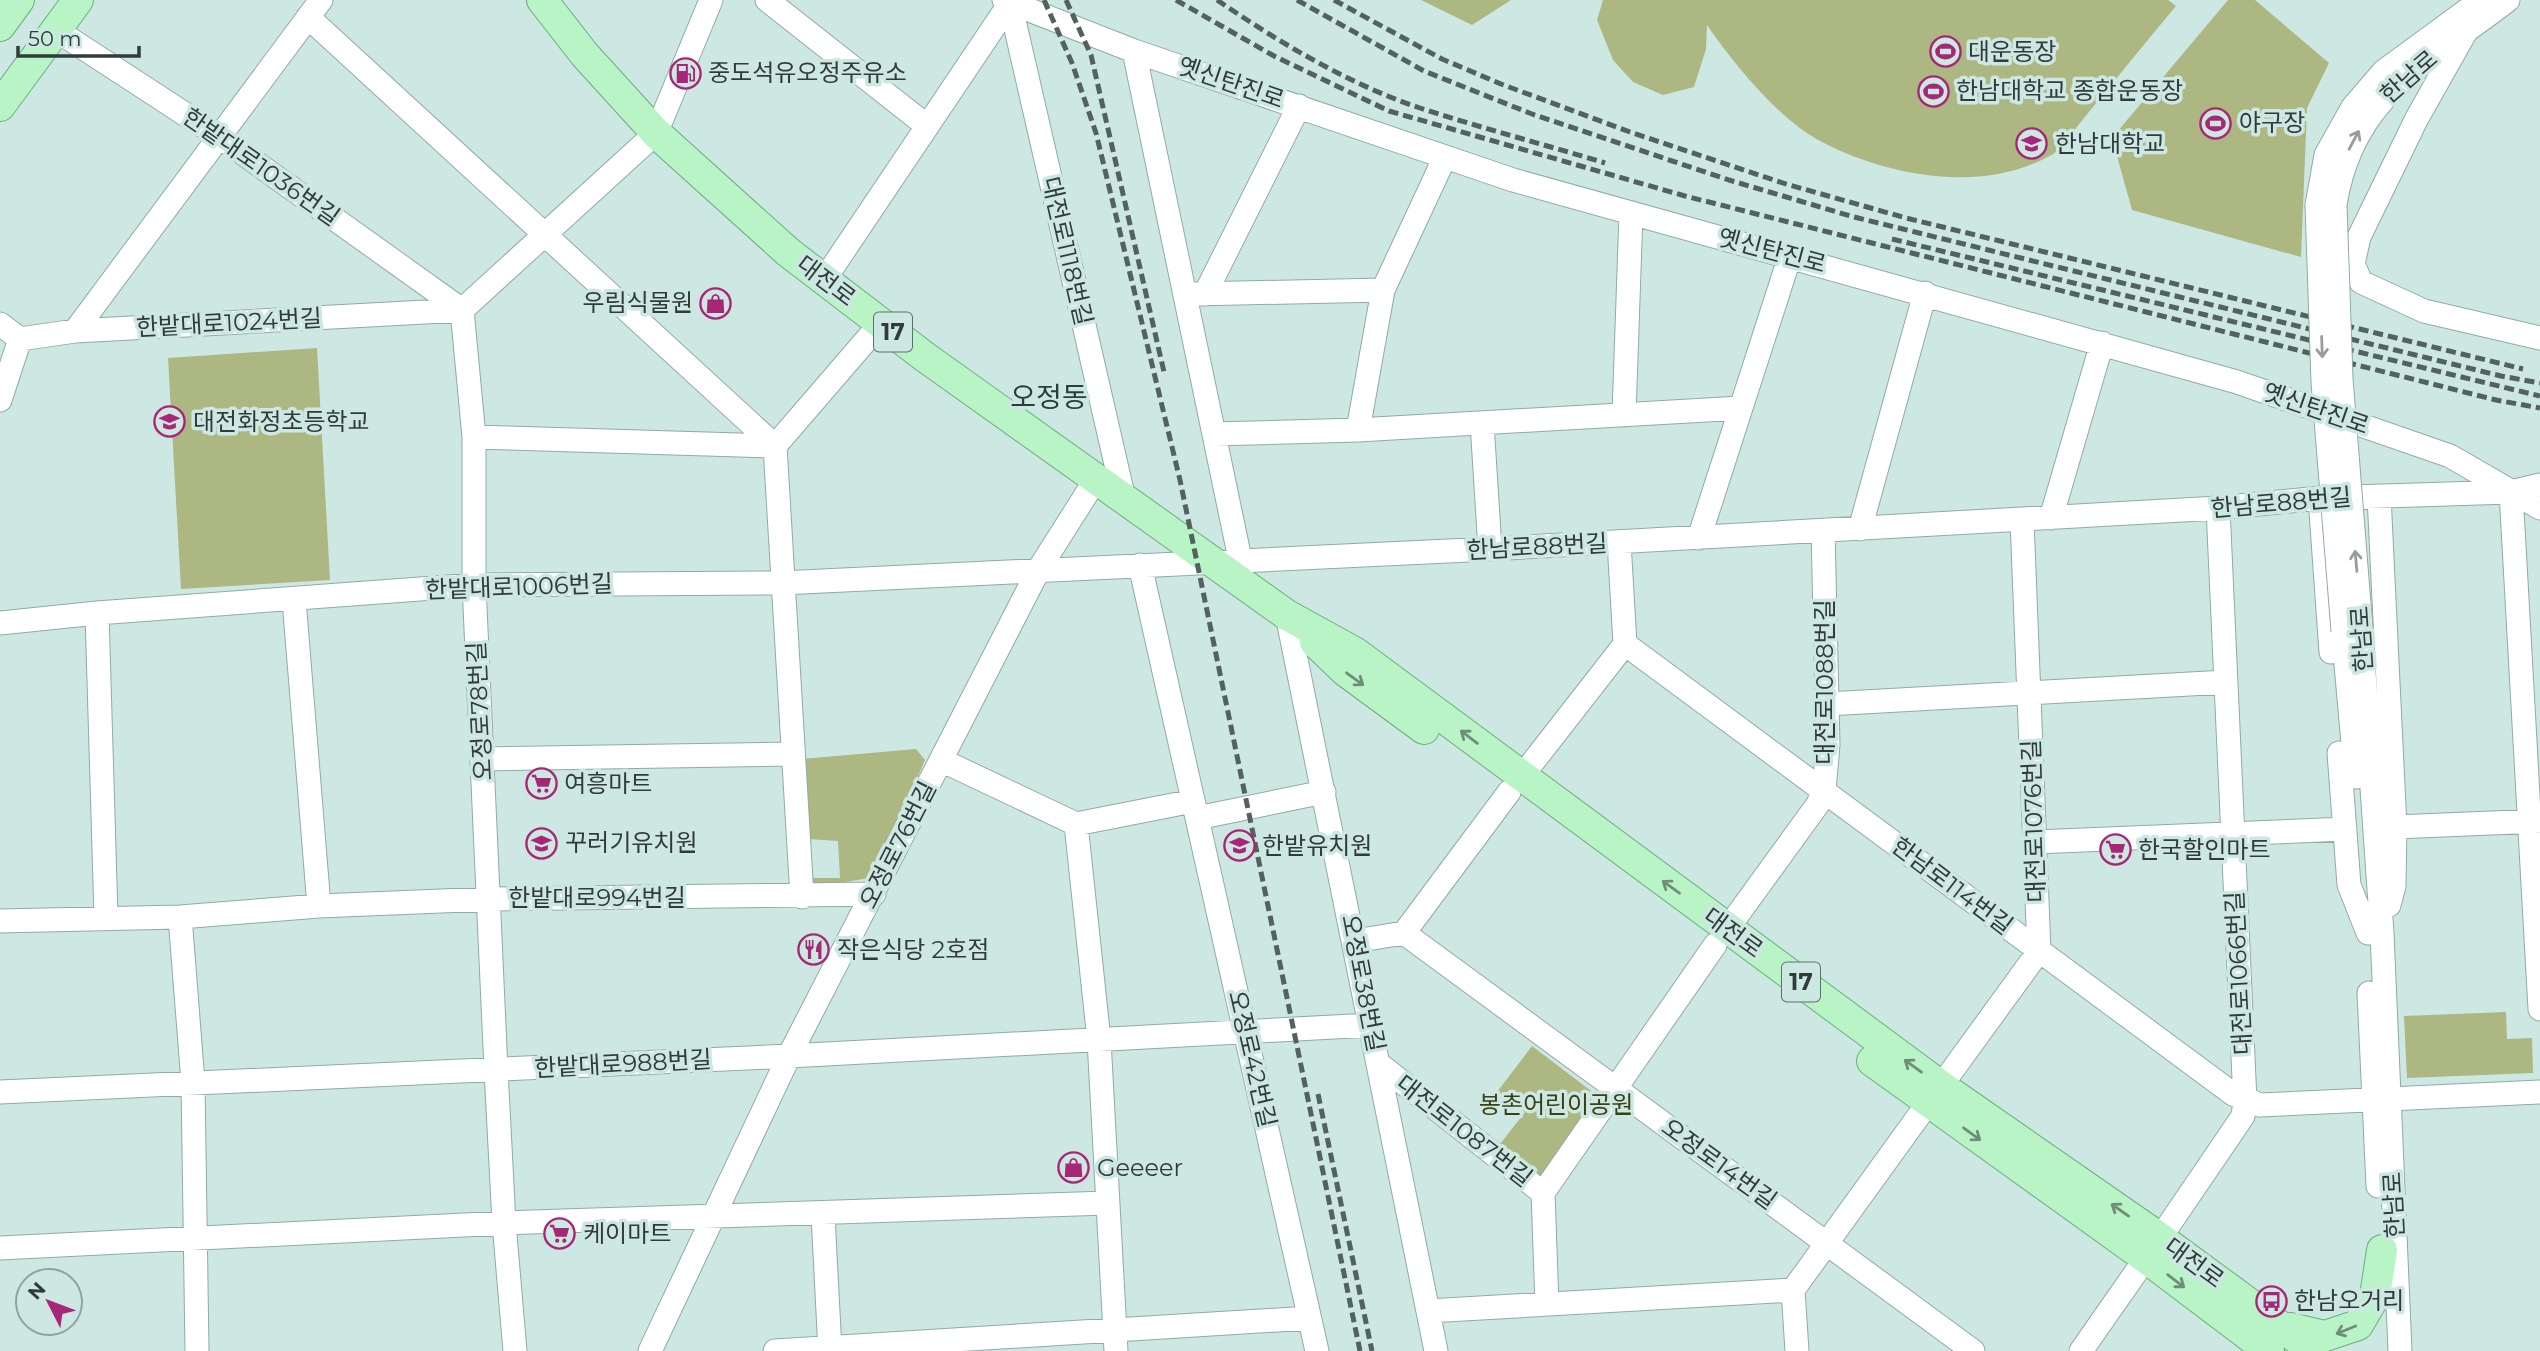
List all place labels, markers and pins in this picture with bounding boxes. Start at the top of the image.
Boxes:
sports icon: 대운동장 [1928,35,1962,69]
place label: 대운동장 [1968,37,2056,66]
fuel station icon: 중도석유오정주유소 [668,56,702,90]
place label: 중도석유오정주유소 [708,58,907,87]
sports icon: 한남대학교 종합운동장 [1916,74,1950,108]
place label: 한남대학교 종합운동장 [1956,76,2183,105]
sports icon: 야구장 [2199,106,2233,140]
place label: 야구장 [2239,108,2305,137]
school or university icon: 한남대학교 [2015,127,2049,161]
place label: 한남대학교 [2055,129,2165,158]
shop icon: 우림식물원 [699,286,733,320]
place label: 우림식물원 [583,288,693,317]
school or university icon: 대전화정초등학교 [153,405,187,439]
place label: 대전화정초등학교 [193,407,370,436]
supermarket icon: 여흥마트 [524,767,558,801]
place label: 여흥마트 [564,769,652,798]
school or university icon: 꾸러기유치원 [525,826,559,860]
place label: 꾸러기유치원 [565,828,697,857]
school or university icon: 한밭유치원 [1222,829,1256,863]
place label: 한밭유치원 [1262,831,1372,860]
supermarket icon: 한국할인마트 [2098,833,2132,867]
place label: 한국할인마트 [2138,835,2270,864]
restaurant icon: 작은식당 2호점 [797,933,831,967]
place label: 작은식당 2호점 [837,935,989,964]
shop icon: Geeeer [1057,1151,1091,1185]
place label: Geeeer [1097,1153,1183,1182]
supermarket icon: 케이마트 [543,1217,577,1251]
place label: 케이마트 [583,1219,671,1248]
bus stop icon: 한남오거리 [2254,1284,2288,1318]
place label: 한남오거리 [2294,1286,2404,1315]

